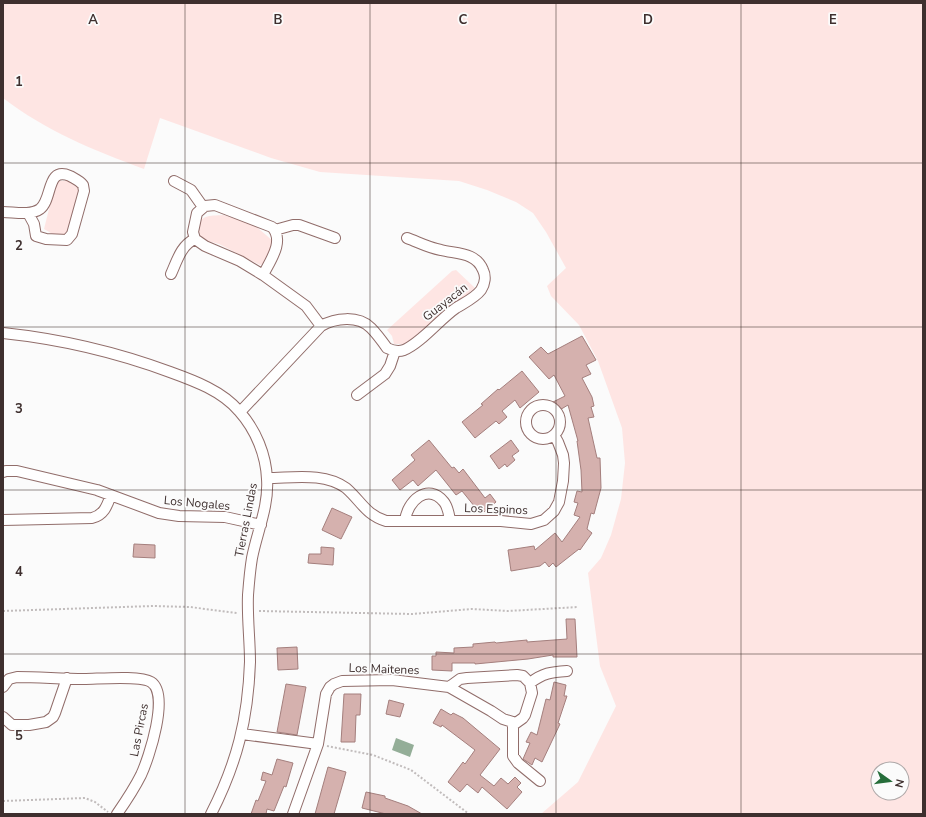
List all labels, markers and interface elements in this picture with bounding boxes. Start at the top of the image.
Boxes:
text: A [88,11,98,29]
text: B [274,11,283,29]
text: C [459,11,468,29]
text: D [643,11,653,29]
text: E [829,11,837,29]
text: 1 [15,73,23,91]
text: 2 [15,237,23,255]
street label: Guayacán [419,279,471,325]
text: 3 [15,400,23,418]
street label: Tierras Lindas [231,481,261,559]
street label: Los Nogales [163,492,231,514]
street label: Los Espinos [464,500,528,518]
text: 4 [15,563,23,581]
street label: Los Maitenes [348,660,420,678]
street label: Las Pircas [126,702,152,758]
text: 5 [15,727,23,745]
north arrow [870,761,910,801]
text: N [891,777,907,789]

